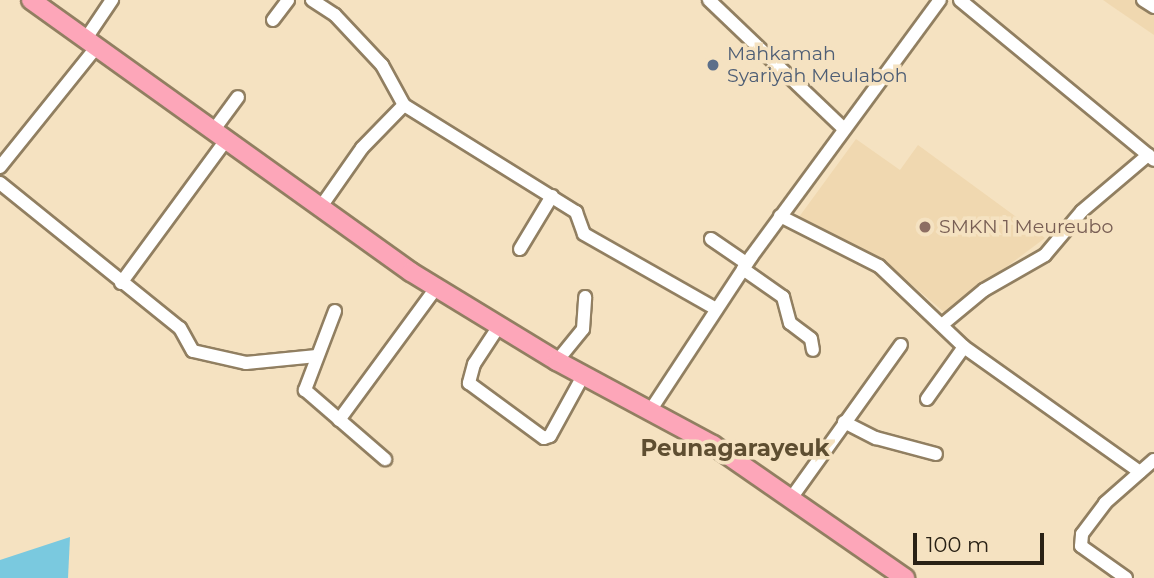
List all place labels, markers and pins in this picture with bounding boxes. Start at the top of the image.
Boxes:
place label: Mahkamah Syariyah Meulaboh [727,43,908,87]
marker: Mahkamah Syariyah Meulaboh [705,57,721,73]
place label: SMKN 1 Meureubo [939,216,1113,238]
marker: SMKN 1 Meureubo [917,219,933,235]

